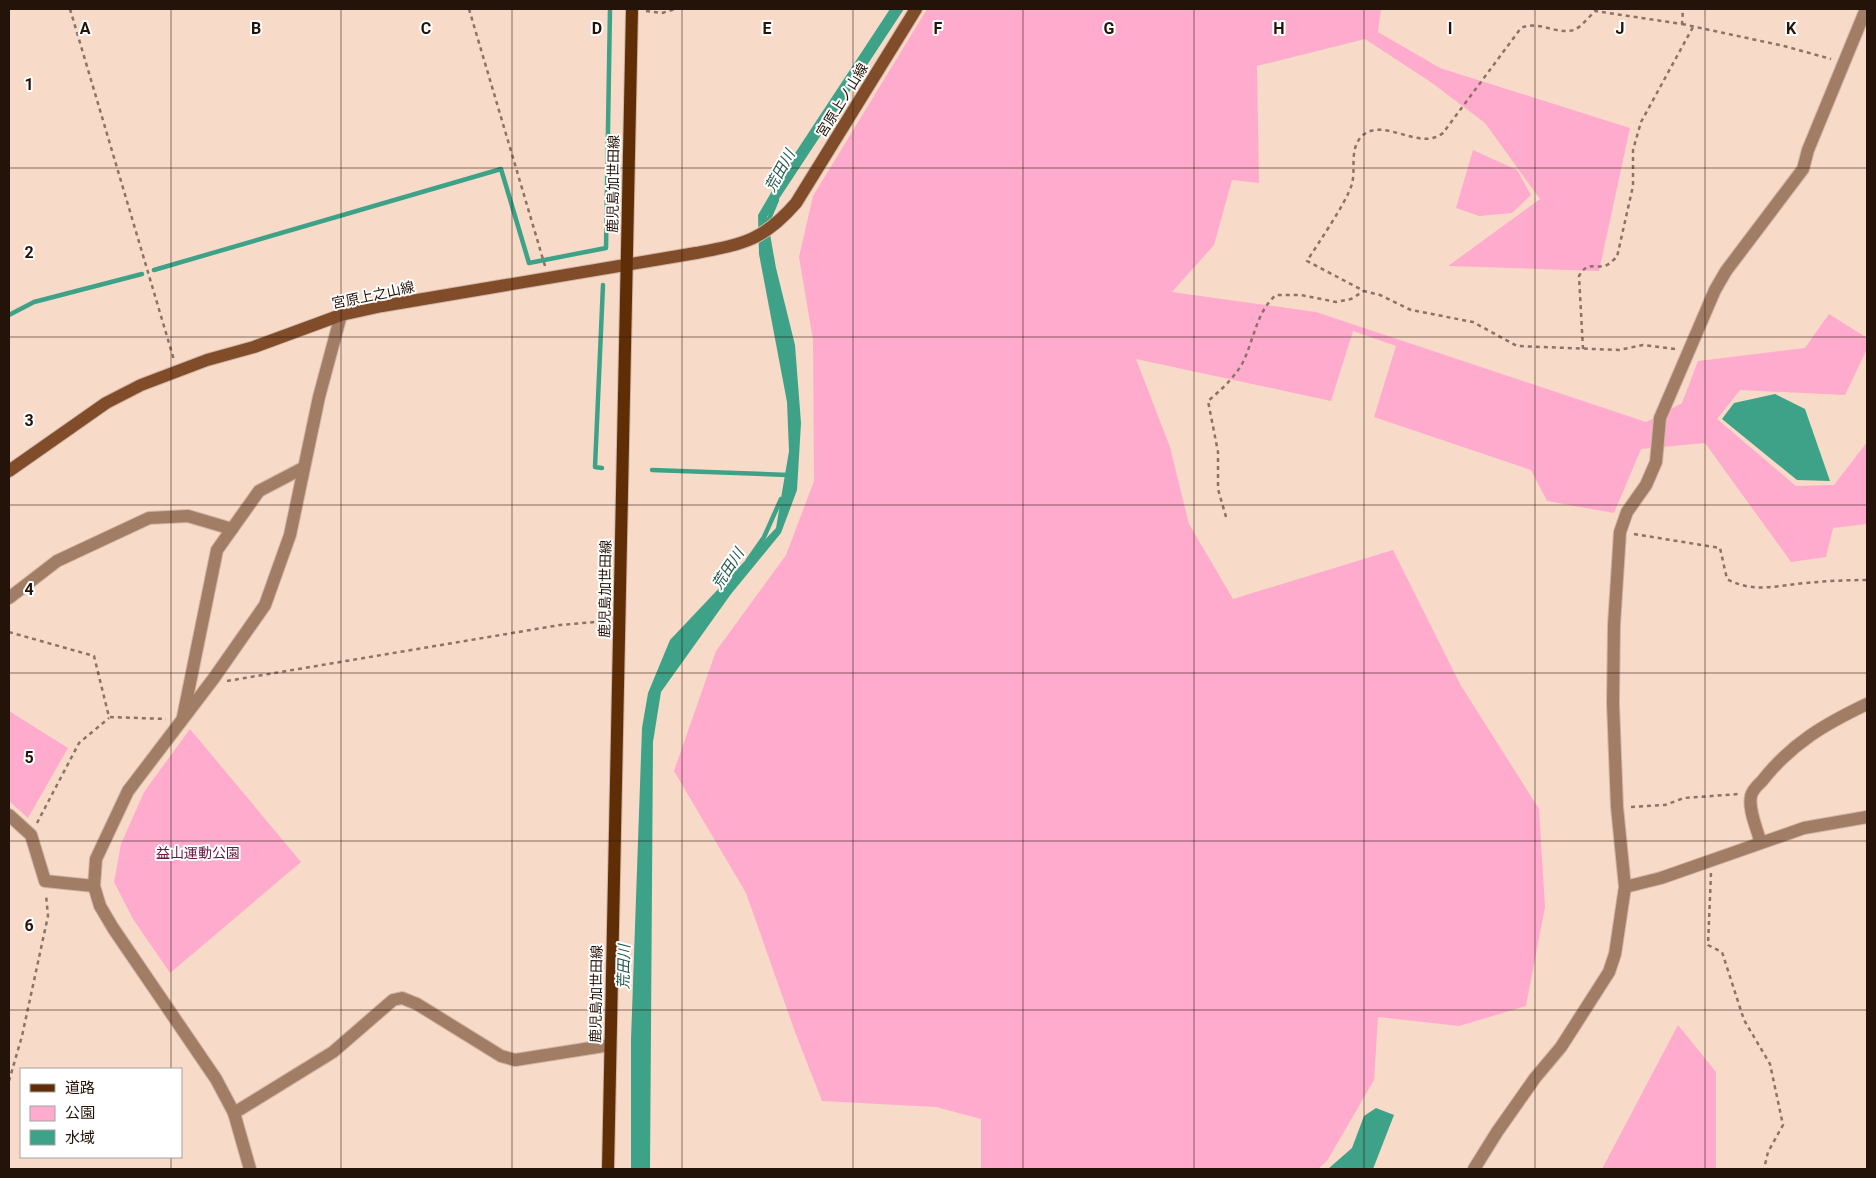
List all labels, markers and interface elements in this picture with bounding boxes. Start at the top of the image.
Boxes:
text: A [80,19,91,38]
text: B [251,19,261,38]
text: C [421,19,431,38]
text: D [592,19,602,38]
text: E [763,19,772,38]
text: F [934,19,943,38]
text: G [1104,19,1115,38]
text: H [1273,19,1285,38]
text: I [1448,19,1452,38]
text: J [1616,19,1624,38]
text: K [1786,19,1797,38]
street label: 宮原上ノ山線 [813,60,871,140]
text: 1 [24,75,34,94]
street label: 鹿児島加世田線 [604,135,622,233]
water label: 荒田川 [761,145,800,195]
text: 2 [24,243,34,262]
street label: 宮原上之山線 [330,278,416,312]
text: 3 [24,411,34,430]
street label: 鹿児島加世田線 [596,540,614,638]
water label: 荒田川 [708,544,749,593]
text: 4 [24,580,34,599]
text: 5 [24,748,34,767]
park label: 益山運動公園 [156,845,240,861]
text: 6 [24,916,34,935]
water label: 荒田川 [615,942,633,990]
street label: 鹿児島加世田線 [587,945,605,1043]
legend [20,1068,182,1158]
text: 道路 [65,1079,95,1097]
text: 公園 [65,1104,95,1122]
text: 水域 [65,1129,95,1147]

